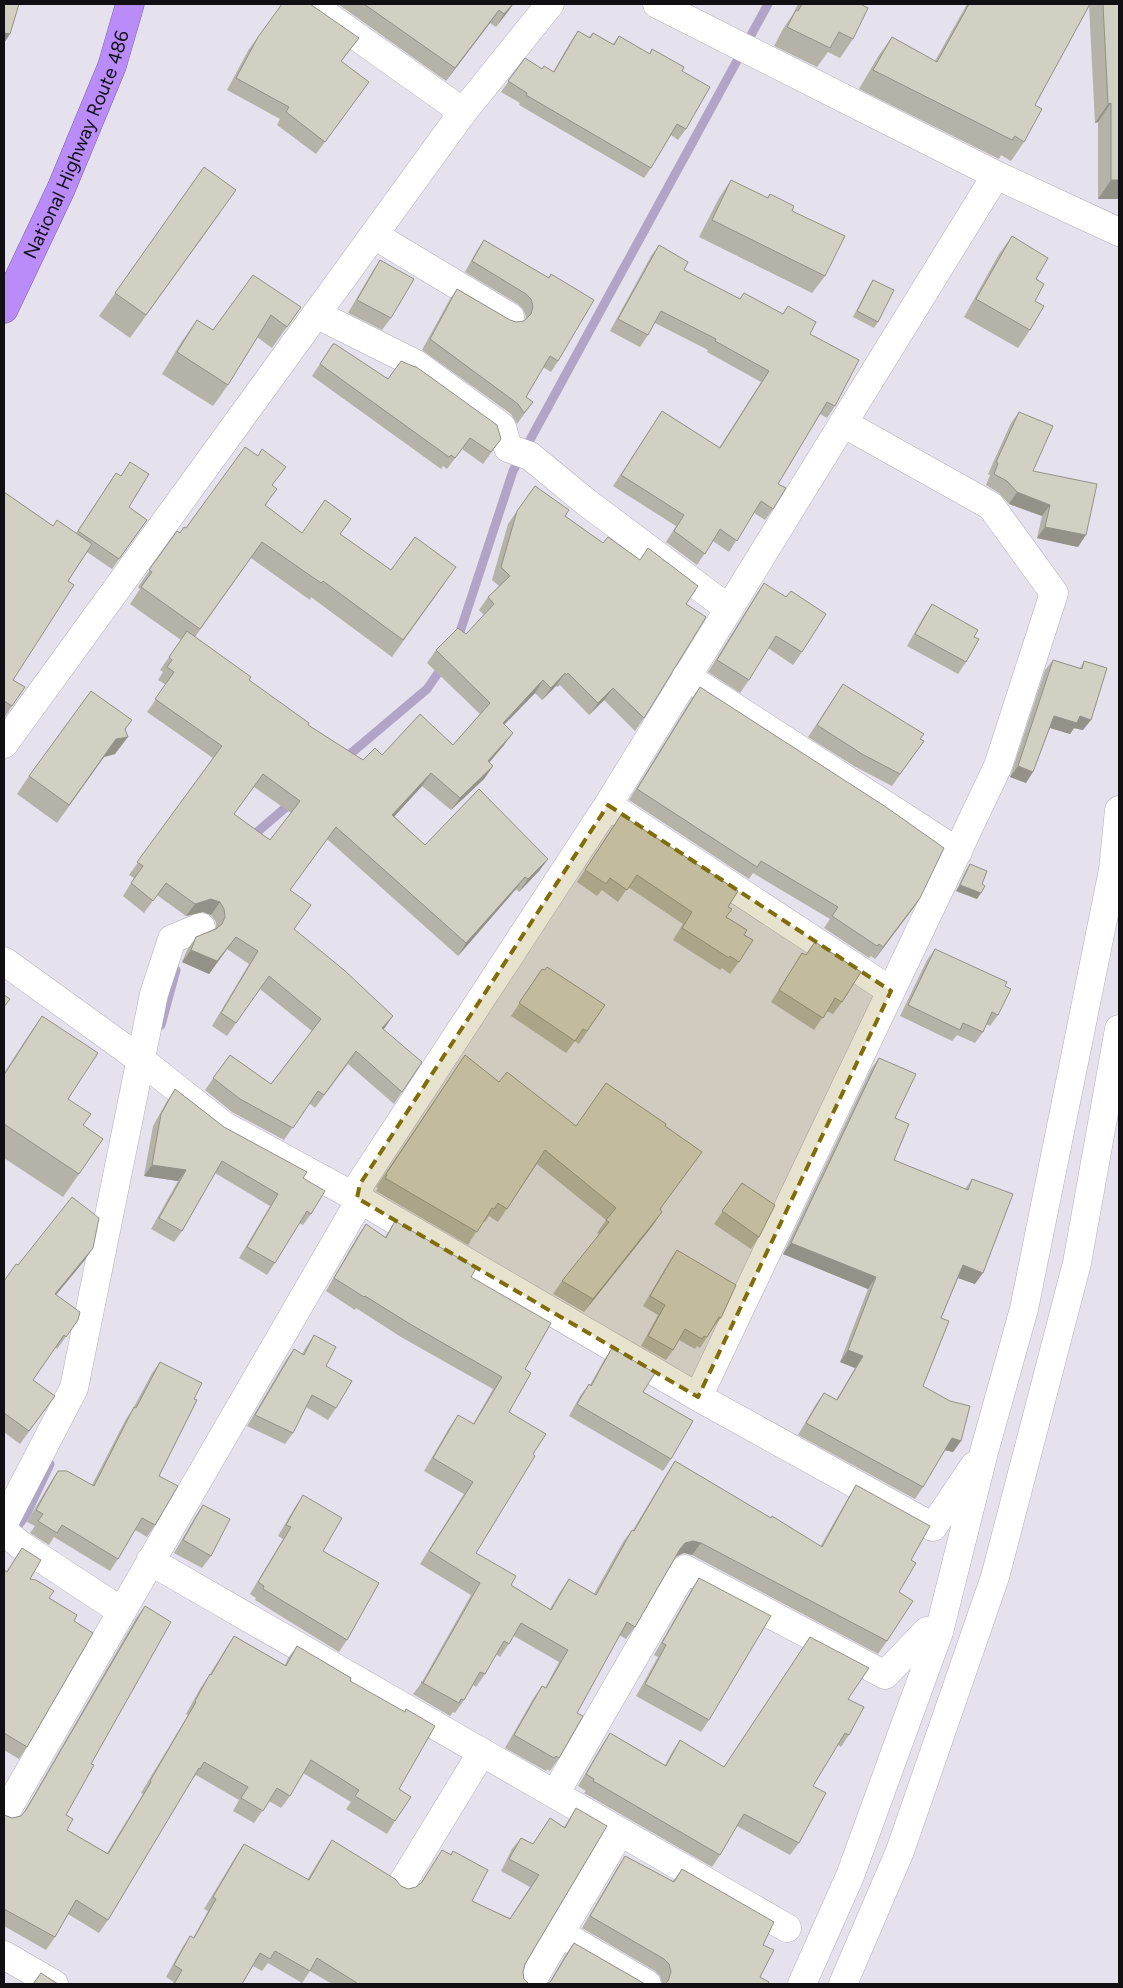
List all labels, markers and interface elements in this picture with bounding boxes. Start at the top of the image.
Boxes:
street label: National Highway Route 486 [18,27,133,262]

